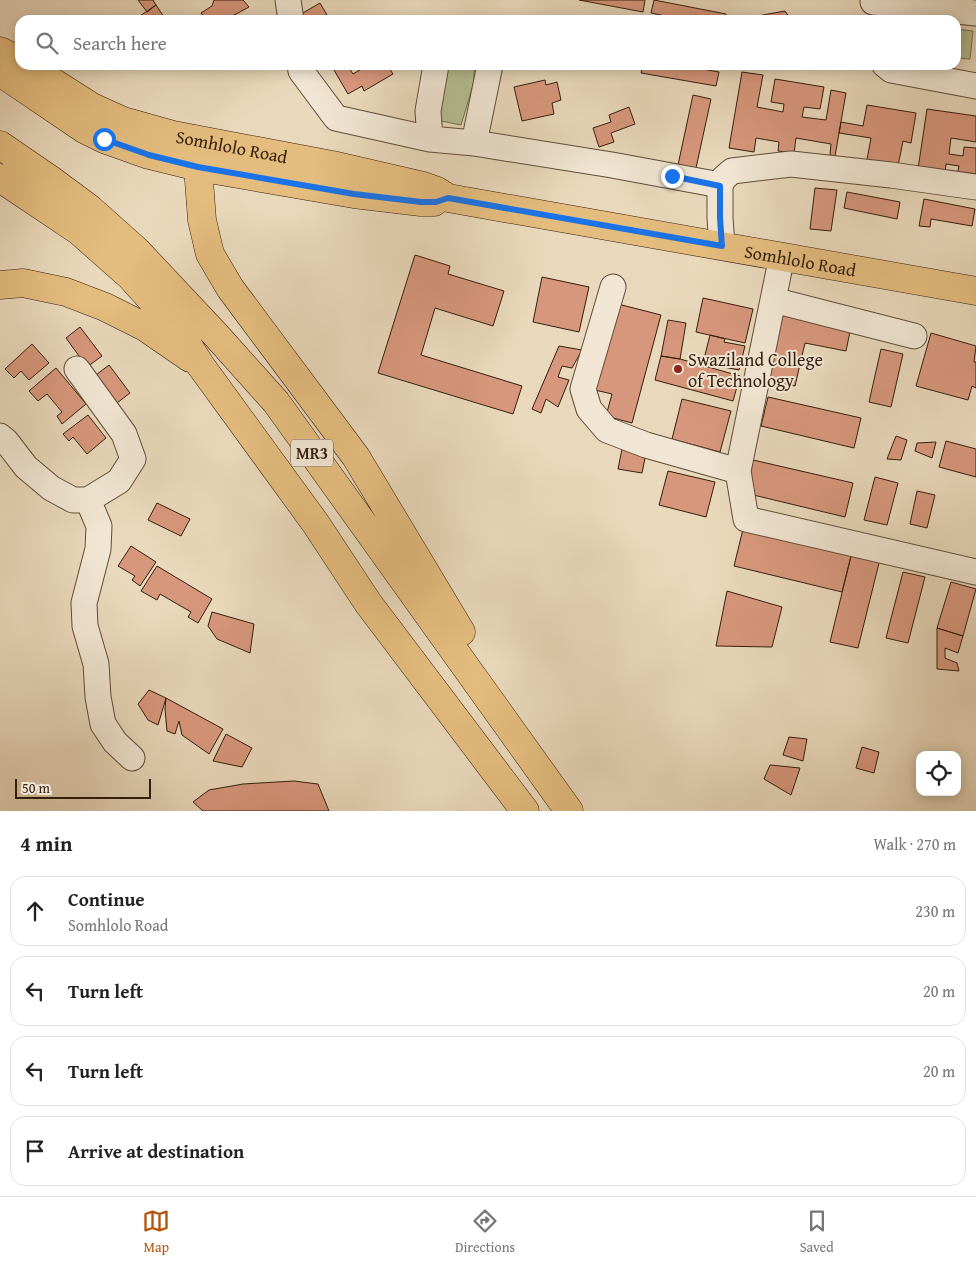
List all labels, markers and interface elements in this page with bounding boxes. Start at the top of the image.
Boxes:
search box [15,15,961,70]
icon: search [33,29,61,57]
text: Search here [73,29,167,57]
street label: Somhlolo Road [174,122,290,170]
route start [93,128,116,151]
route end [661,165,684,188]
street label: Somhlolo Road [742,237,859,283]
place label: Swaziland College of Technology [688,346,823,394]
marker: Swaziland College of Technology [672,363,684,375]
road number: MR3 [291,439,333,466]
map controls [916,751,961,796]
button: locate [916,751,961,796]
scale bar [15,776,151,799]
text: 50 m [22,778,50,798]
text: 4 min [20,828,72,859]
text: Walk · 270 m [873,832,956,856]
text: Continue [68,885,145,913]
icon: ahead [21,897,49,925]
text: 230 m [915,899,955,923]
text: Somhlolo Road [68,913,168,937]
icon: left [21,977,49,1005]
text: Turn left [68,977,143,1005]
text: 20 m [923,979,955,1003]
icon: left [21,1057,49,1085]
text: Turn left [68,1057,143,1085]
text: 20 m [923,1059,955,1083]
icon: arrive [21,1137,49,1165]
text: Arrive at destination [68,1137,244,1165]
tab: Map [142,1207,170,1257]
tab: Directions [455,1207,515,1257]
tab: Saved [800,1207,834,1257]

